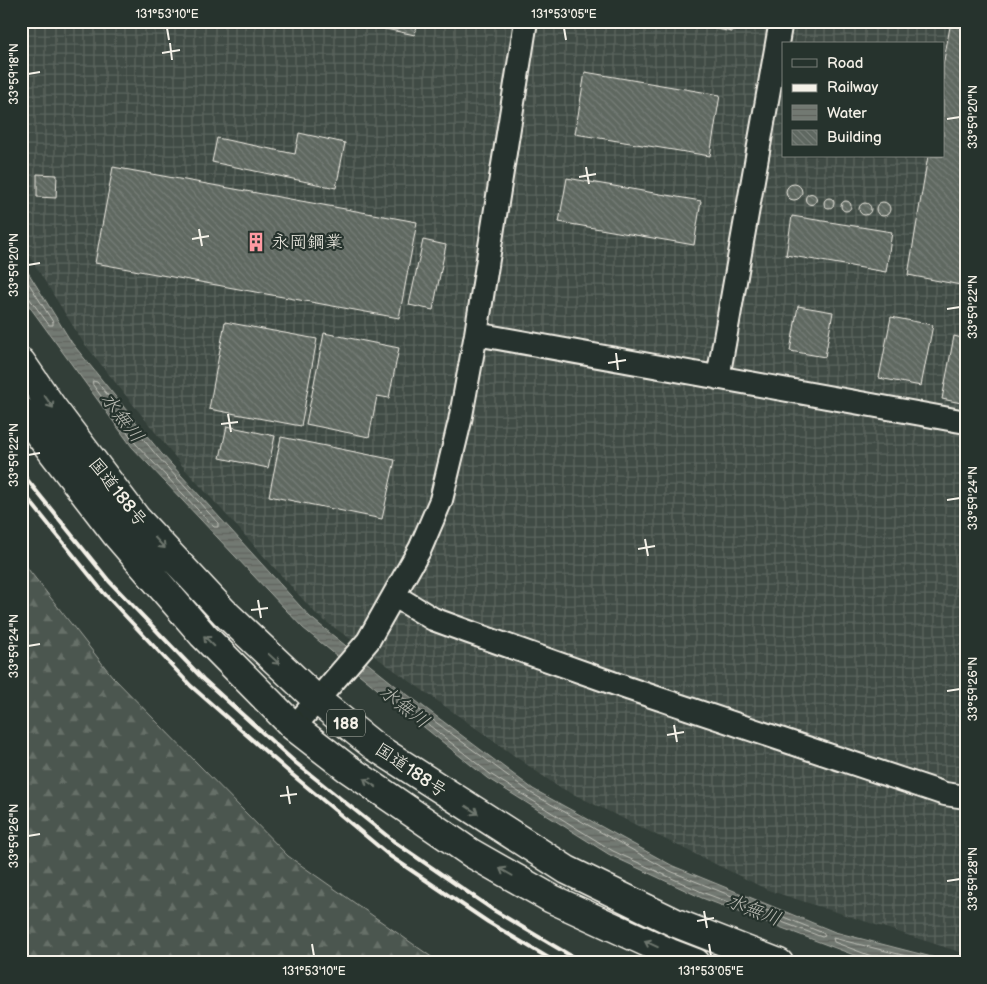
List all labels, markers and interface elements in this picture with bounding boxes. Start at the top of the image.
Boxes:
text: 131°53'10"E [135,7,199,22]
text: 131°53'05"E [531,7,597,22]
legend [782,42,944,158]
text: 33°59'18"N [7,43,22,105]
text: Road [827,54,863,73]
text: Railway [827,78,878,97]
text: 33°59'20"N [966,85,981,149]
text: Water [827,104,867,123]
text: Building [827,128,882,147]
building icon: 永岡鋼業 [245,231,267,253]
place label: 永岡鋼業 [271,232,343,253]
text: 33°59'20"N [7,233,22,297]
text: 33°59'22"N [966,275,981,339]
water label: 水無川 [95,388,148,448]
one-way arrow [44,395,54,409]
text: 33°59'22"N [7,423,22,487]
street label: 国道188号 [84,454,151,531]
text: 33°59'24"N [966,466,981,530]
one-way arrow [154,537,166,550]
text: 33°59'24"N [7,614,22,678]
one-way arrow [203,635,215,647]
one-way arrow [268,653,280,665]
text: 33°59'26"N [966,657,981,721]
water label: 水無川 [375,681,434,734]
road number: 188 [327,710,365,736]
street label: 国道188号 [371,739,451,802]
one-way arrow [363,778,377,788]
text: 33°59'26"N [7,804,22,868]
one-way arrow [465,806,479,816]
text: 33°59'28"N [966,847,981,911]
one-way arrow [499,867,513,877]
water label: 水無川 [723,889,784,931]
one-way arrow [644,939,659,949]
text: 131°53'10"E [282,964,346,979]
text: 131°53'05"E [678,964,744,979]

